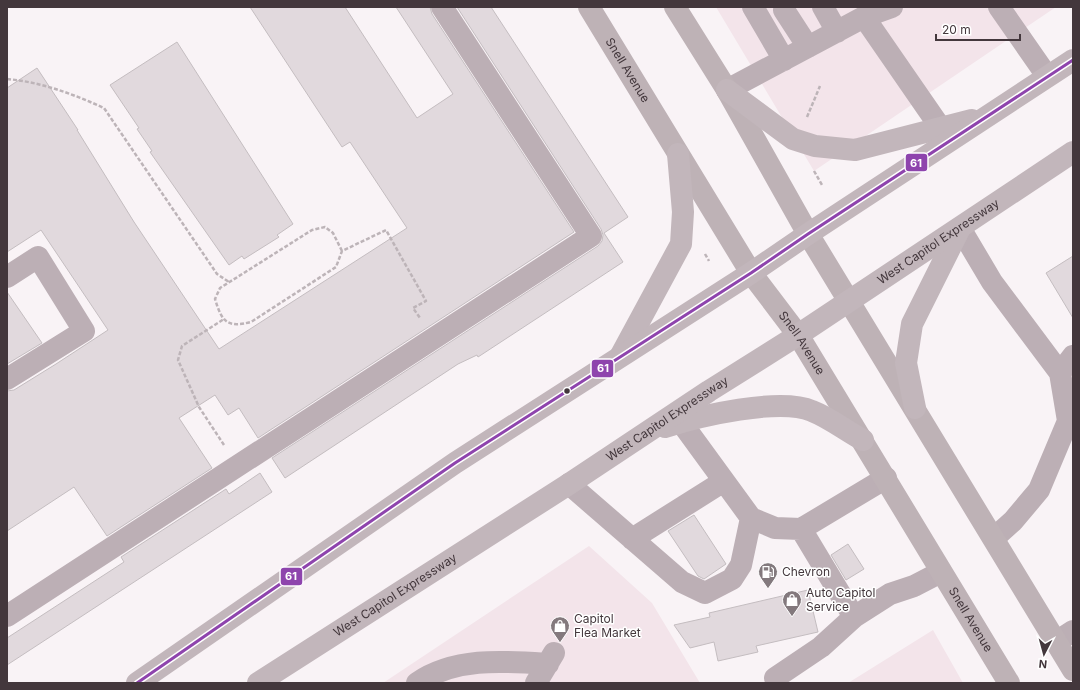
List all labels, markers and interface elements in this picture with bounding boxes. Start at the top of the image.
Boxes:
scale bar [936,16,1020,42]
text: 20 m [942,22,971,37]
street label: Snell Avenue [602,35,653,105]
line badge: 61 [905,153,928,172]
text: 61 [910,156,922,170]
street label: West Capitol Expressway [874,195,1002,287]
street label: Snell Avenue [776,308,828,377]
line badge: 61 [591,359,614,378]
text: 61 [597,361,609,375]
street label: West Capitol Expressway [603,373,731,464]
unlabelled marker [562,386,572,396]
street label: West Capitol Expressway [331,550,460,640]
fuel station icon: Chevron [757,561,779,589]
place label: Chevron [782,564,830,579]
line badge: 61 [280,567,303,586]
text: 61 [285,569,297,583]
street label: Snell Avenue [946,584,996,654]
place label: Auto Capitol Service [806,585,875,614]
shop icon: Auto Capitol Service [781,589,803,617]
place label: Capitol Flea Market [574,611,641,640]
shop icon: Capitol Flea Market [549,615,571,643]
north arrow [1024,634,1064,674]
text: N [1038,657,1048,671]

